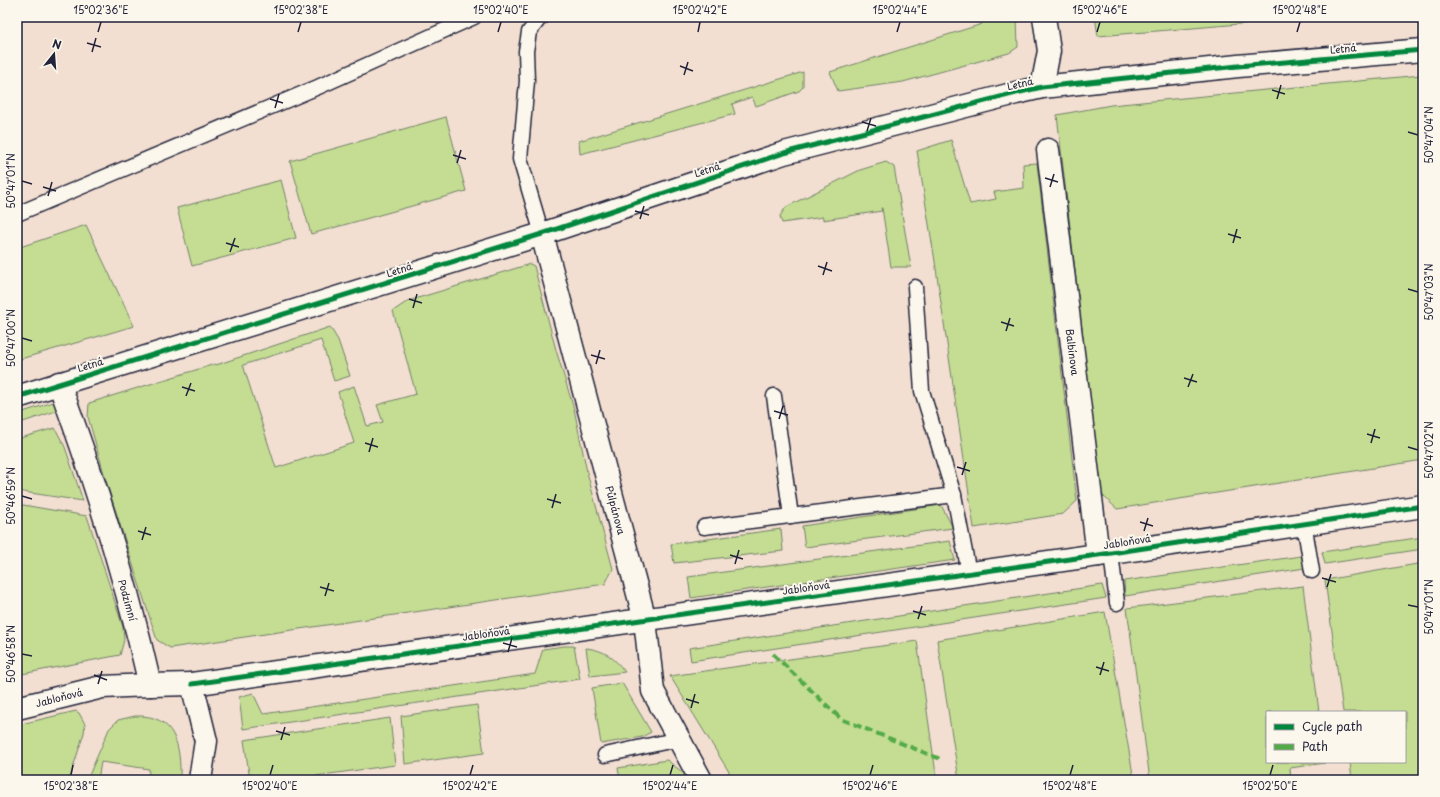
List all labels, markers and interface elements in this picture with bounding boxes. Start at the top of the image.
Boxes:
text: 15°02'36"E [73,2,129,17]
text: 15°02'38"E [274,2,328,17]
text: 15°02'40"E [473,2,529,17]
text: 15°02'42"E [673,2,727,17]
text: 15°02'44"E [873,2,927,17]
text: 15°02'46"E [1073,2,1127,17]
text: 15°02'48"E [1273,2,1327,17]
north arrow [34,34,74,74]
text: N [50,35,64,53]
street label: Letná [1329,39,1358,57]
street label: Letná [1005,73,1035,93]
text: 50°47'04"N [1421,106,1436,164]
text: 50°47'01"N [3,153,18,209]
street label: Letná [692,158,723,180]
street label: Letná [384,258,415,280]
text: 50°47'03"N [1421,263,1436,321]
text: 50°47'00"N [3,309,18,367]
street label: Balbínova [1063,328,1083,377]
street label: Letná [75,353,106,375]
text: 50°47'02"N [1421,421,1436,479]
text: 50°46'59"N [3,467,18,525]
street label: Půlpánova [602,484,630,537]
street label: Jabloňová [1102,530,1153,552]
street label: Jabloňová [781,576,832,598]
street label: Podzimní [115,577,141,623]
text: 50°47'01"N [1421,579,1436,635]
street label: Jabloňová [461,622,512,644]
text: 50°46'58"N [3,625,18,683]
street label: Jabloňová [34,684,85,710]
legend [1266,711,1406,763]
text: Cycle path [1302,717,1363,735]
text: Path [1302,737,1328,755]
text: 15°02'38"E [44,778,98,793]
text: 15°02'40"E [242,778,298,793]
text: 15°02'42"E [443,778,497,793]
text: 15°02'44"E [643,778,697,793]
text: 15°02'46"E [843,778,897,793]
text: 15°02'48"E [1043,778,1097,793]
text: 15°02'50"E [1242,778,1298,793]

